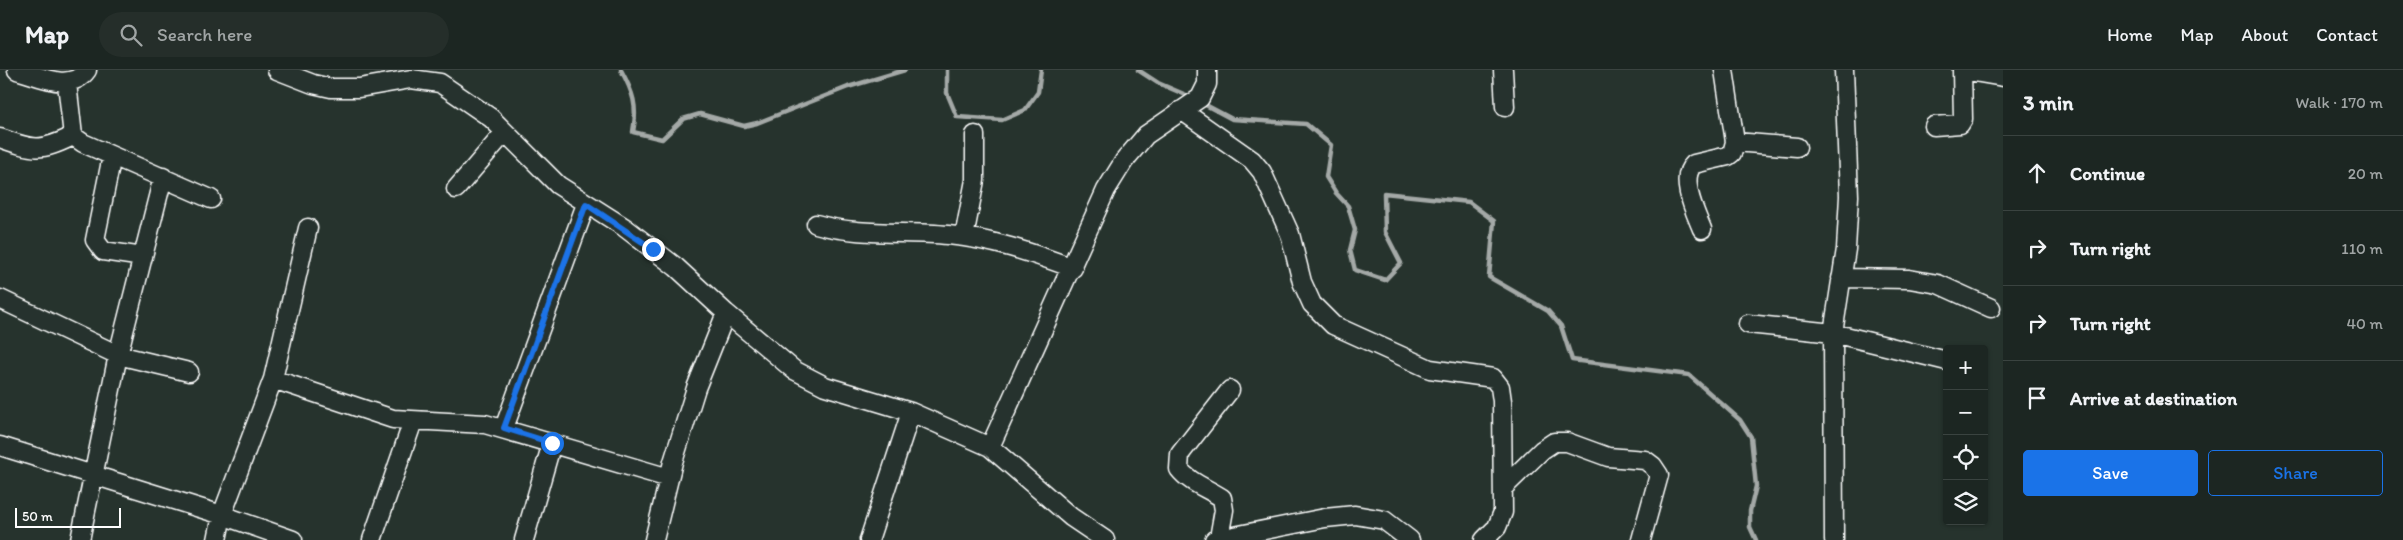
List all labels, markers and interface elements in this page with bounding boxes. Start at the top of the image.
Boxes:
search box [99,12,449,57]
text: Map [25,20,69,49]
icon: search [117,21,145,49]
text: Search here [157,23,252,46]
text: Home [2107,24,2153,46]
text: Map [2181,24,2214,46]
text: About [2242,24,2288,46]
text: Contact [2316,24,2378,46]
text: 3 min [2023,90,2073,115]
text: Walk · 170 m [2296,93,2383,112]
icon: ahead [2023,159,2051,187]
text: Continue [2070,162,2145,185]
text: 20 m [2348,164,2383,183]
icon: right [2023,234,2051,262]
text: Turn right [2070,237,2151,260]
route end [642,238,665,261]
text: 110 m [2341,239,2383,258]
icon: right [2023,309,2051,337]
text: Turn right [2070,312,2151,335]
text: 40 m [2346,314,2383,333]
map controls [1943,345,1988,525]
button: + [1943,345,1988,390]
icon: arrive [2023,384,2051,412]
text: Arrive at destination [2070,387,2237,410]
button: − [1943,390,1988,435]
route start [541,432,564,455]
button: locate [1943,435,1988,480]
button: Save [2023,450,2198,496]
button: Share [2208,450,2383,496]
button: layers [1943,480,1988,525]
scale bar [15,505,121,528]
text: 50 m [22,508,53,525]

